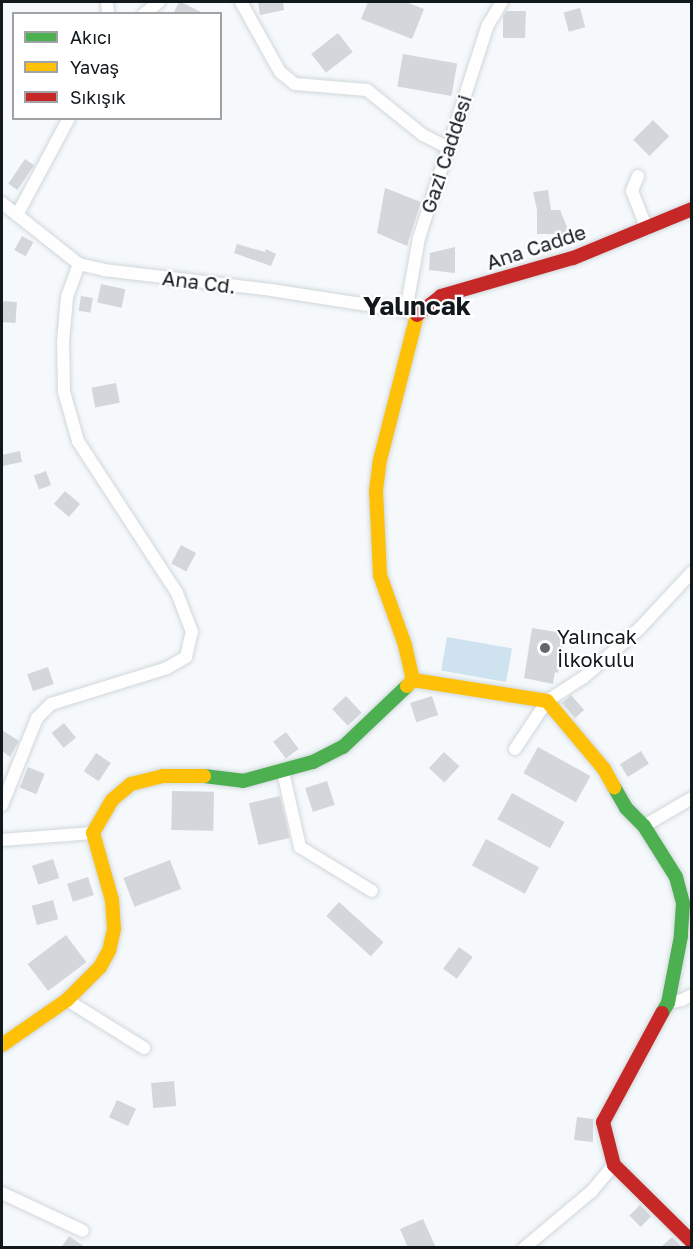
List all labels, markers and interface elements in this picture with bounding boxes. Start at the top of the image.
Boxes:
legend [12,12,222,120]
text: Akıcı [70,26,112,48]
text: Yavaş [70,56,119,78]
text: Sıkışık [70,86,126,108]
street label: Gazi Caddesi [416,92,476,216]
street label: Ana Cadde [483,220,589,274]
street label: Ana Cd. [161,266,237,298]
district label: Yalıncak [363,290,471,322]
place label: Yalıncak İlkokulu [557,624,637,671]
marker: Yalıncak İlkokulu [538,641,552,655]

